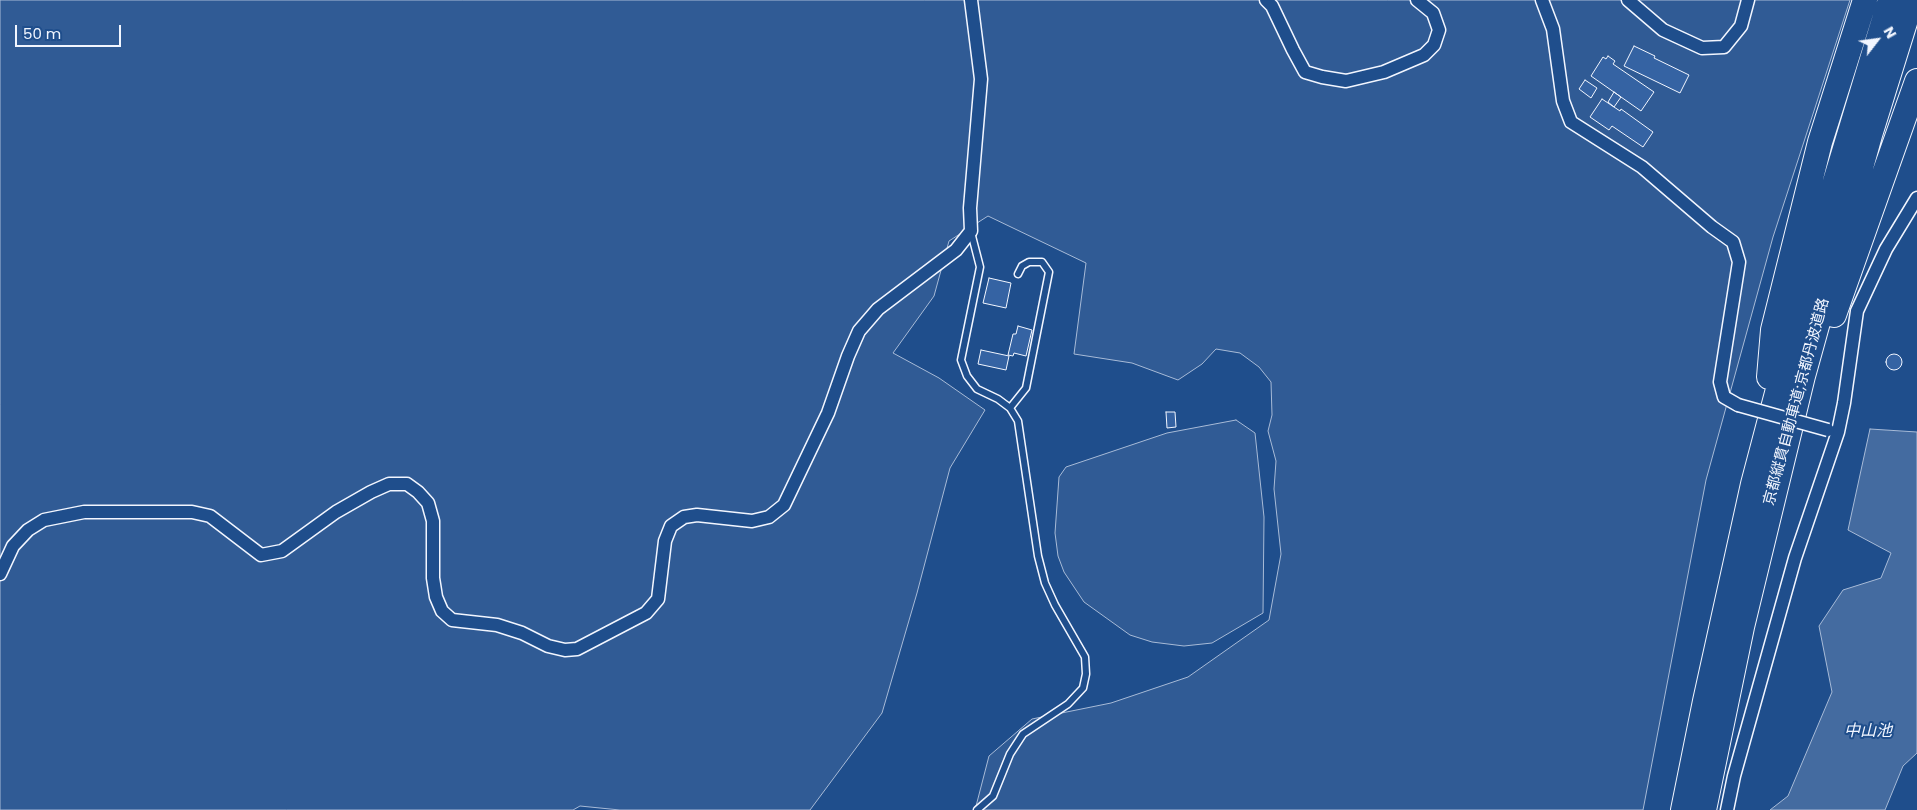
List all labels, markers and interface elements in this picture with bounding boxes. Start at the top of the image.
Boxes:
scale bar [18,15,124,47]
north arrow [1852,15,1902,65]
text: 50 m [23,23,61,44]
text: N [1879,23,1901,42]
street label: 京都縦貫自動車道;京都丹波道路 [1761,296,1833,508]
water label: 中山池 [1844,722,1892,742]

